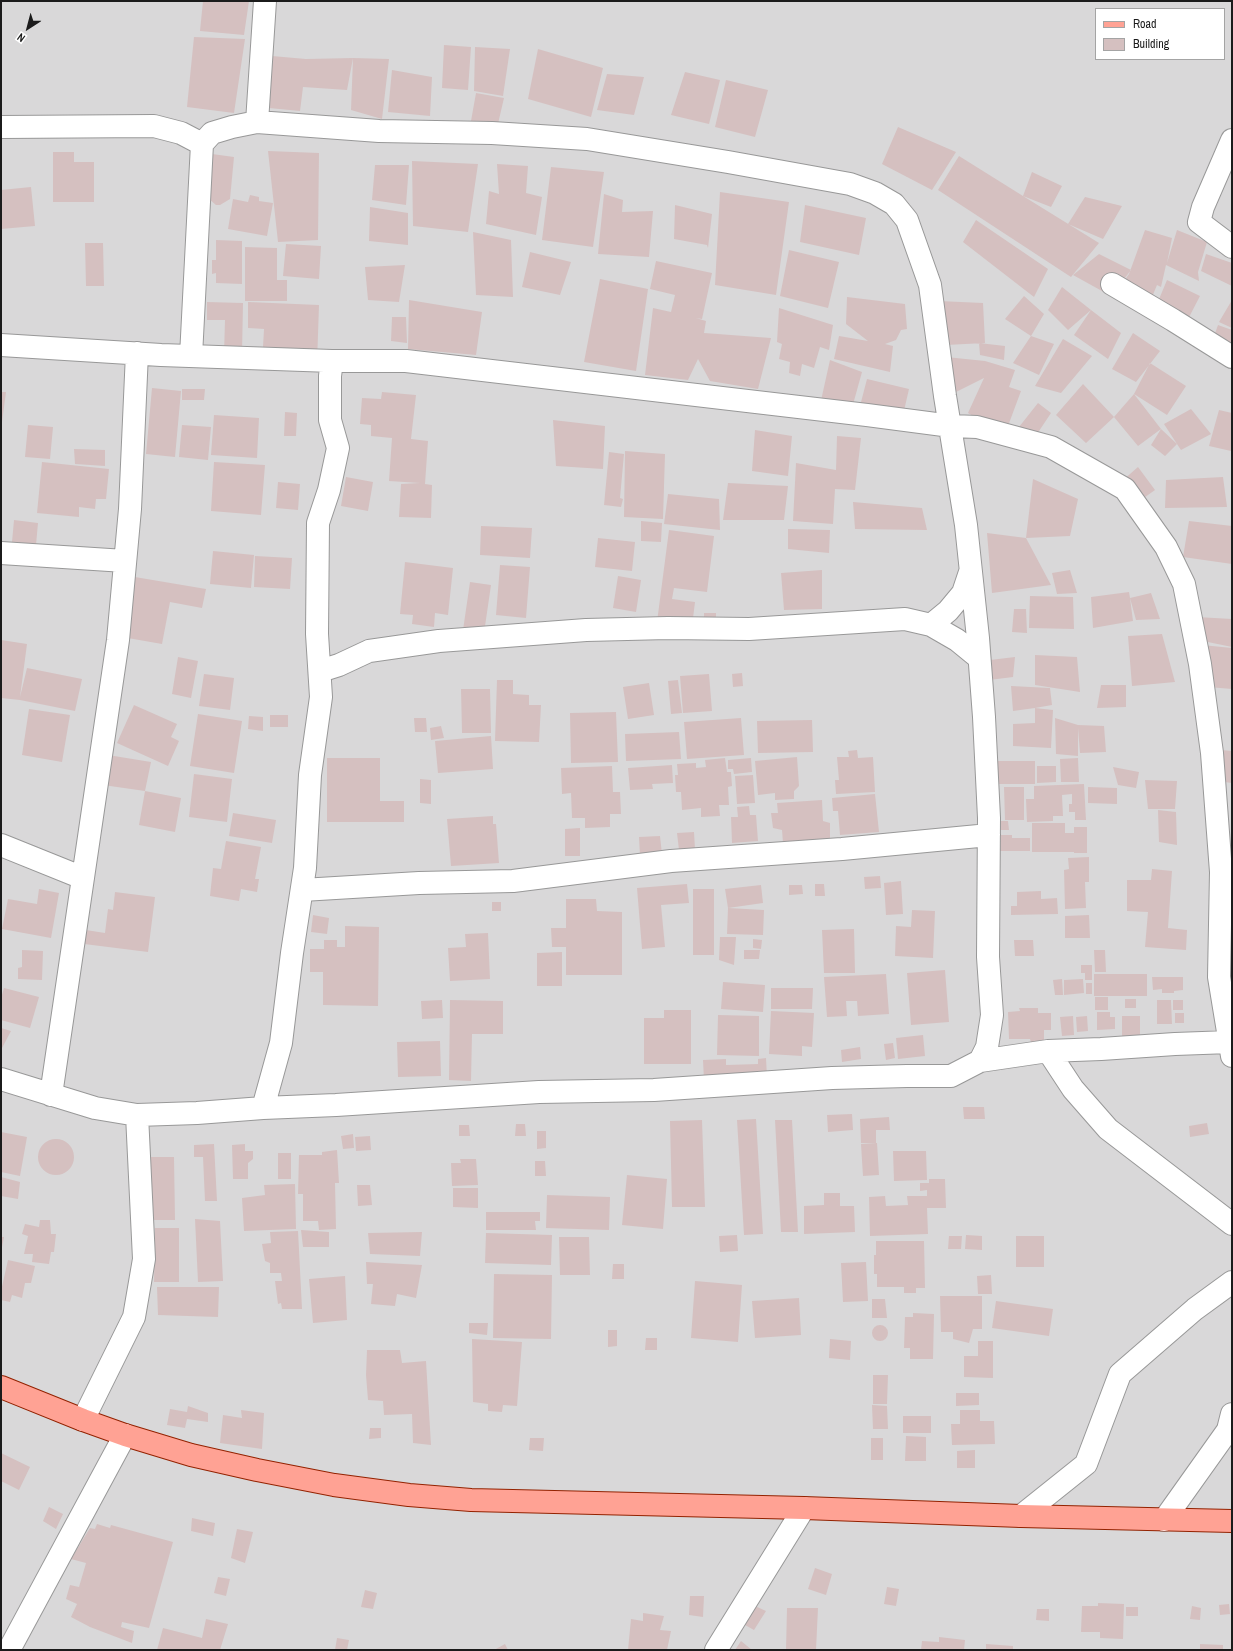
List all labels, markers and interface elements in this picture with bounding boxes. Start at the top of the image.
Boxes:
north arrow [8,8,48,48]
legend [1095,8,1225,60]
text: Road [1133,16,1157,32]
text: N [14,30,28,45]
text: Building [1133,36,1169,52]

